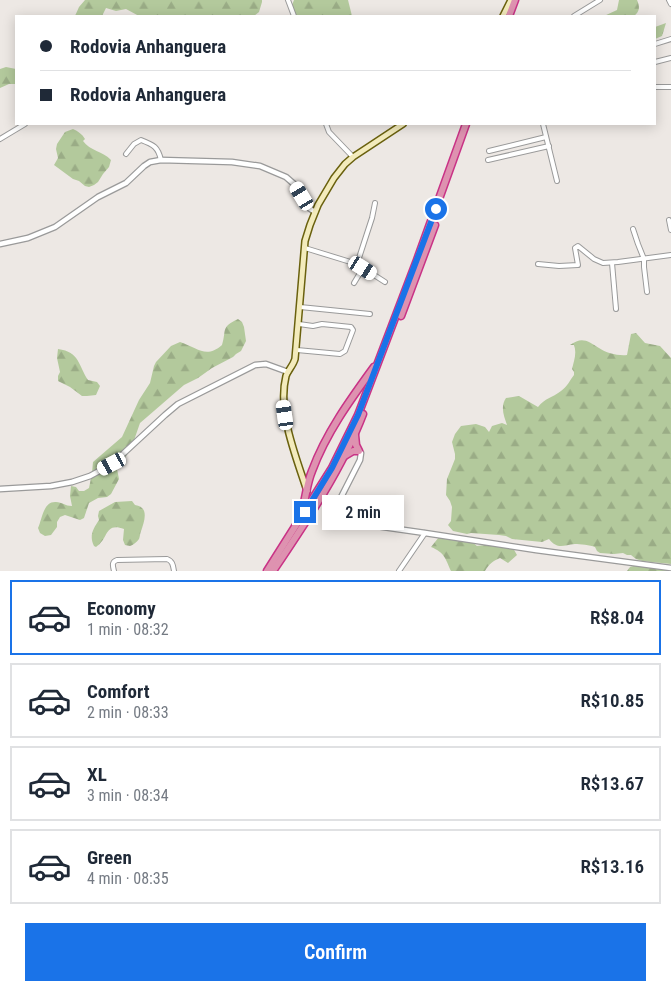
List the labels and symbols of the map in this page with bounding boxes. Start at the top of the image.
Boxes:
car [287,179,316,213]
route start [425,198,447,220]
car [346,254,379,282]
car [275,399,294,431]
car [95,450,128,478]
callout: 2 min [322,494,405,530]
route end [294,501,316,523]

